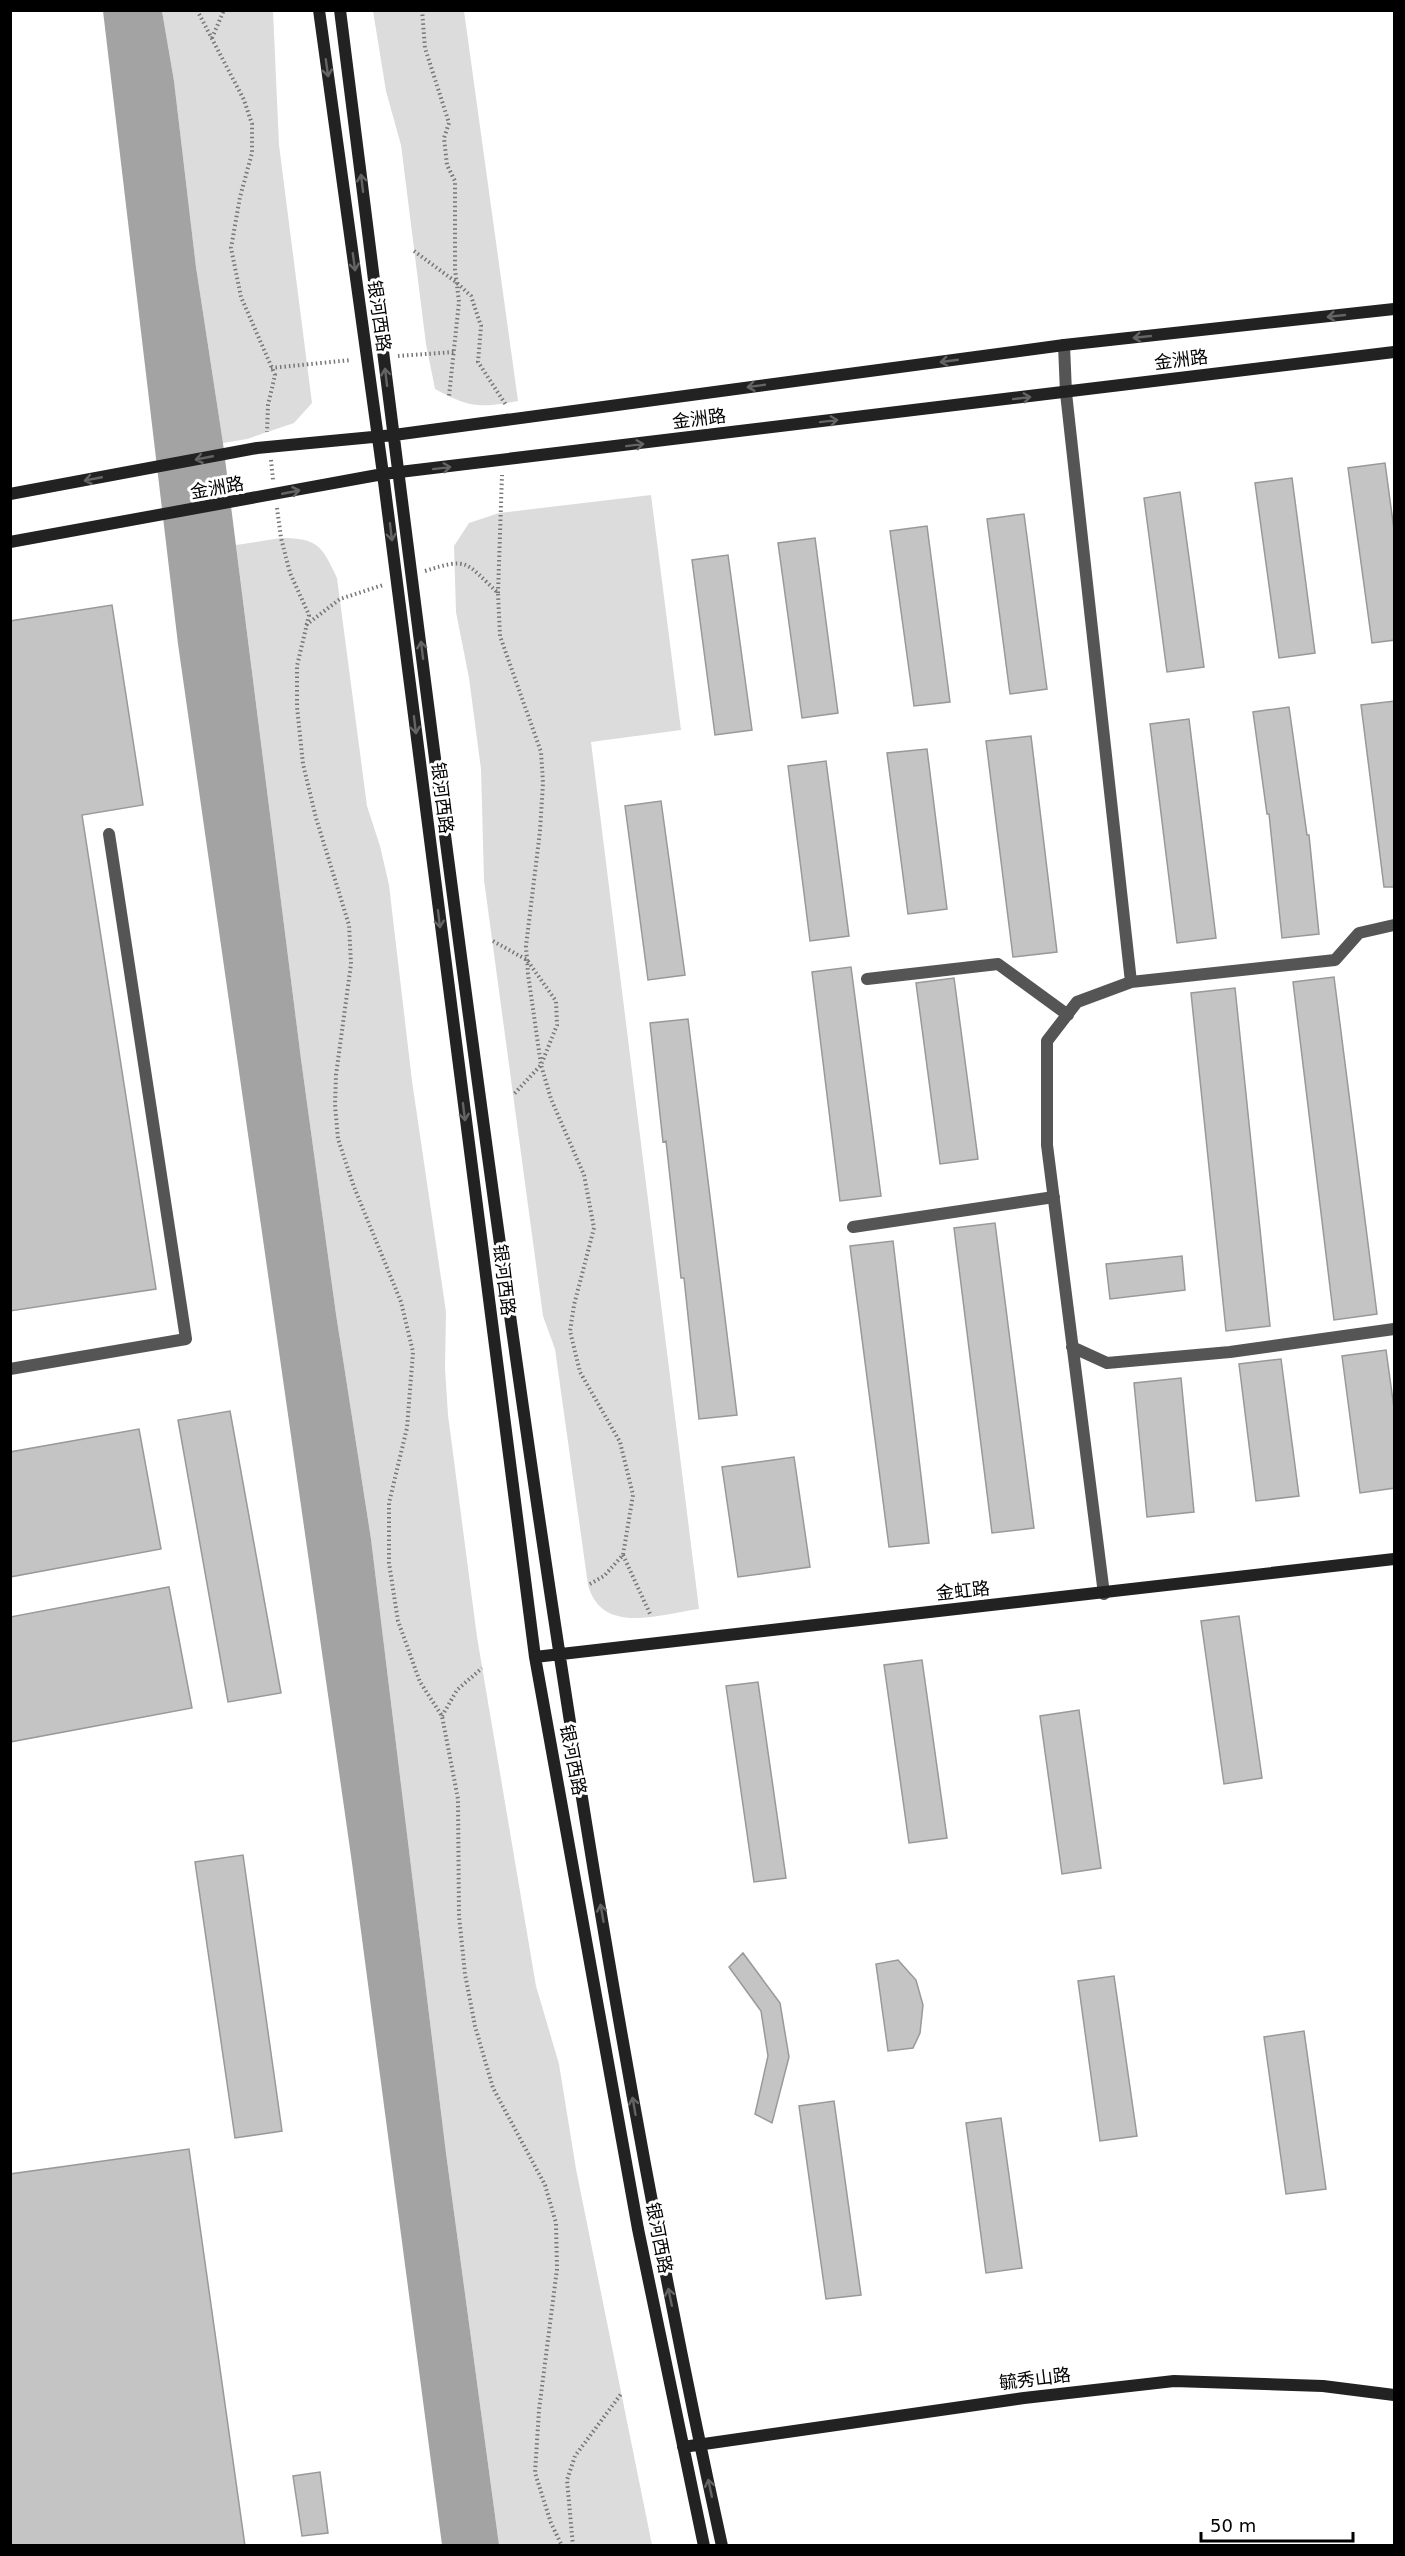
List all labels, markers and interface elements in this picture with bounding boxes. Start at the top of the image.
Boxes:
one-way arrow [321,58,332,78]
one-way arrow [356,174,367,194]
one-way arrow [348,251,359,271]
street label: 银河西路 [364,279,395,353]
one-way arrow [1327,311,1347,322]
one-way arrow [1133,332,1153,343]
street label: 金洲路 [1153,346,1209,373]
one-way arrow [940,355,959,366]
one-way arrow [381,367,392,387]
one-way arrow [746,381,766,392]
one-way arrow [1012,392,1032,403]
street label: 金洲路 [671,405,727,432]
one-way arrow [818,416,838,427]
one-way arrow [625,439,645,450]
one-way arrow [194,453,214,464]
one-way arrow [431,462,451,473]
street label: 金洲路 [189,472,245,503]
one-way arrow [84,474,103,485]
one-way arrow [281,486,300,497]
one-way arrow [385,521,396,541]
one-way arrow [416,641,427,661]
one-way arrow [409,715,420,735]
street label: 银河西路 [428,761,457,835]
one-way arrow [434,908,445,928]
one-way arrow [458,1102,469,1122]
street label: 银河西路 [490,1243,519,1317]
street label: 金虹路 [935,1577,991,1604]
street label: 银河西路 [556,1723,591,1797]
one-way arrow [596,1904,607,1924]
one-way arrow [628,2096,639,2116]
street label: 银河西路 [642,2201,677,2275]
one-way arrow [663,2288,675,2307]
street label: 毓秀山路 [998,2364,1072,2393]
one-way arrow [703,2479,715,2498]
scale bar [1201,2505,1352,2543]
text: 50 m [1210,2515,1256,2536]

